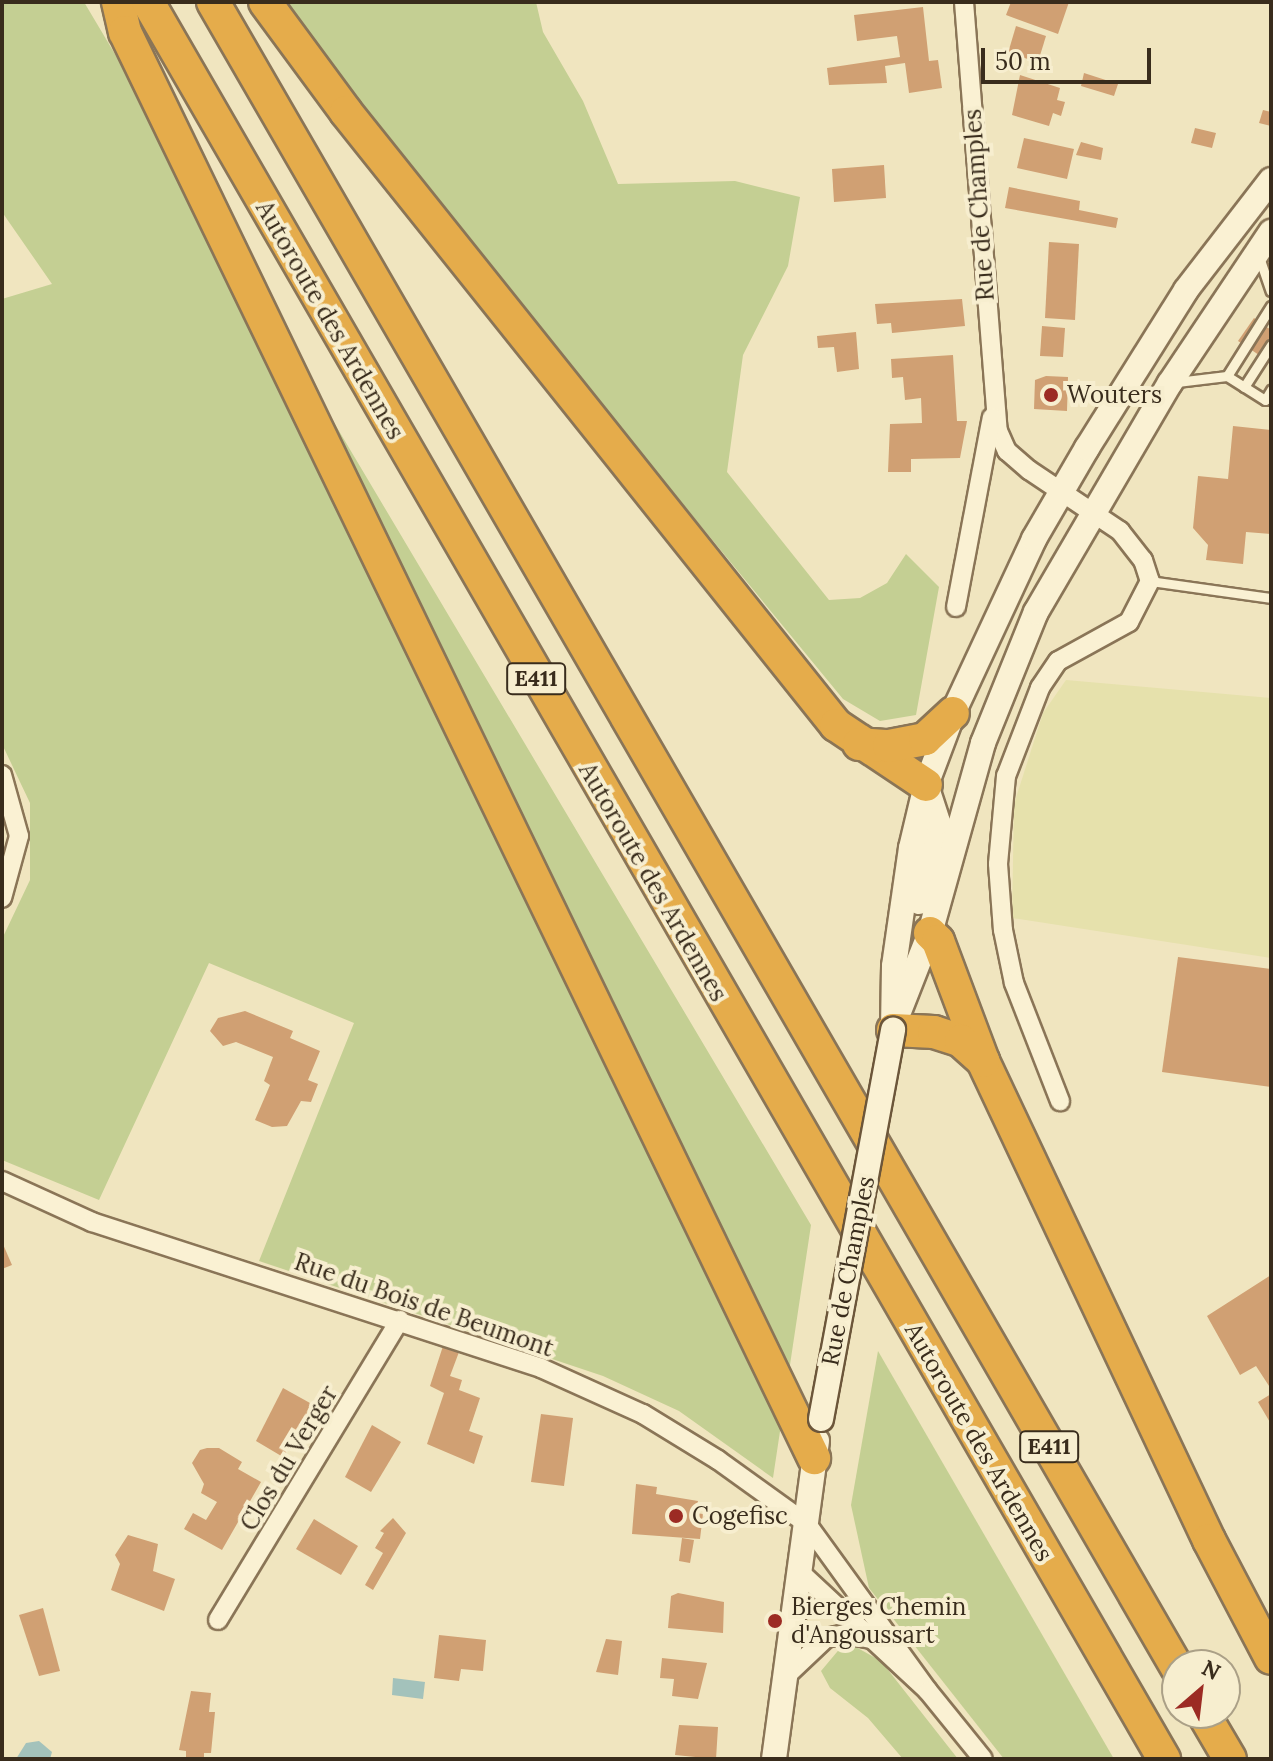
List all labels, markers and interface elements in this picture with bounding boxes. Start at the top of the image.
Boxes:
scale bar [985,32,1155,82]
text: 50 m [995,46,1051,77]
street label: Rue de Champles [958,108,1000,302]
street label: Autoroute des Ardennes [250,196,410,444]
place label: Wouters [1067,381,1162,409]
marker: Wouters [1042,386,1060,404]
road number: E411 [506,661,566,697]
street label: Autoroute des Ardennes [573,758,733,1006]
street label: Rue de Champles [816,1174,880,1368]
street label: Rue du Bois de Beumont [291,1247,557,1363]
street label: Autoroute des Ardennes [899,1318,1059,1566]
street label: Clos du Verger [234,1380,344,1536]
road number: E411 [1019,1429,1079,1465]
place label: Cogefisc [692,1502,788,1530]
marker: Cogefisc [667,1507,685,1525]
place label: Bierges Chemin d'Angoussart [791,1593,966,1649]
marker: Bierges Chemin d'Angoussart [766,1612,784,1630]
north arrow [1161,1649,1241,1729]
text: N [1197,1653,1225,1686]

